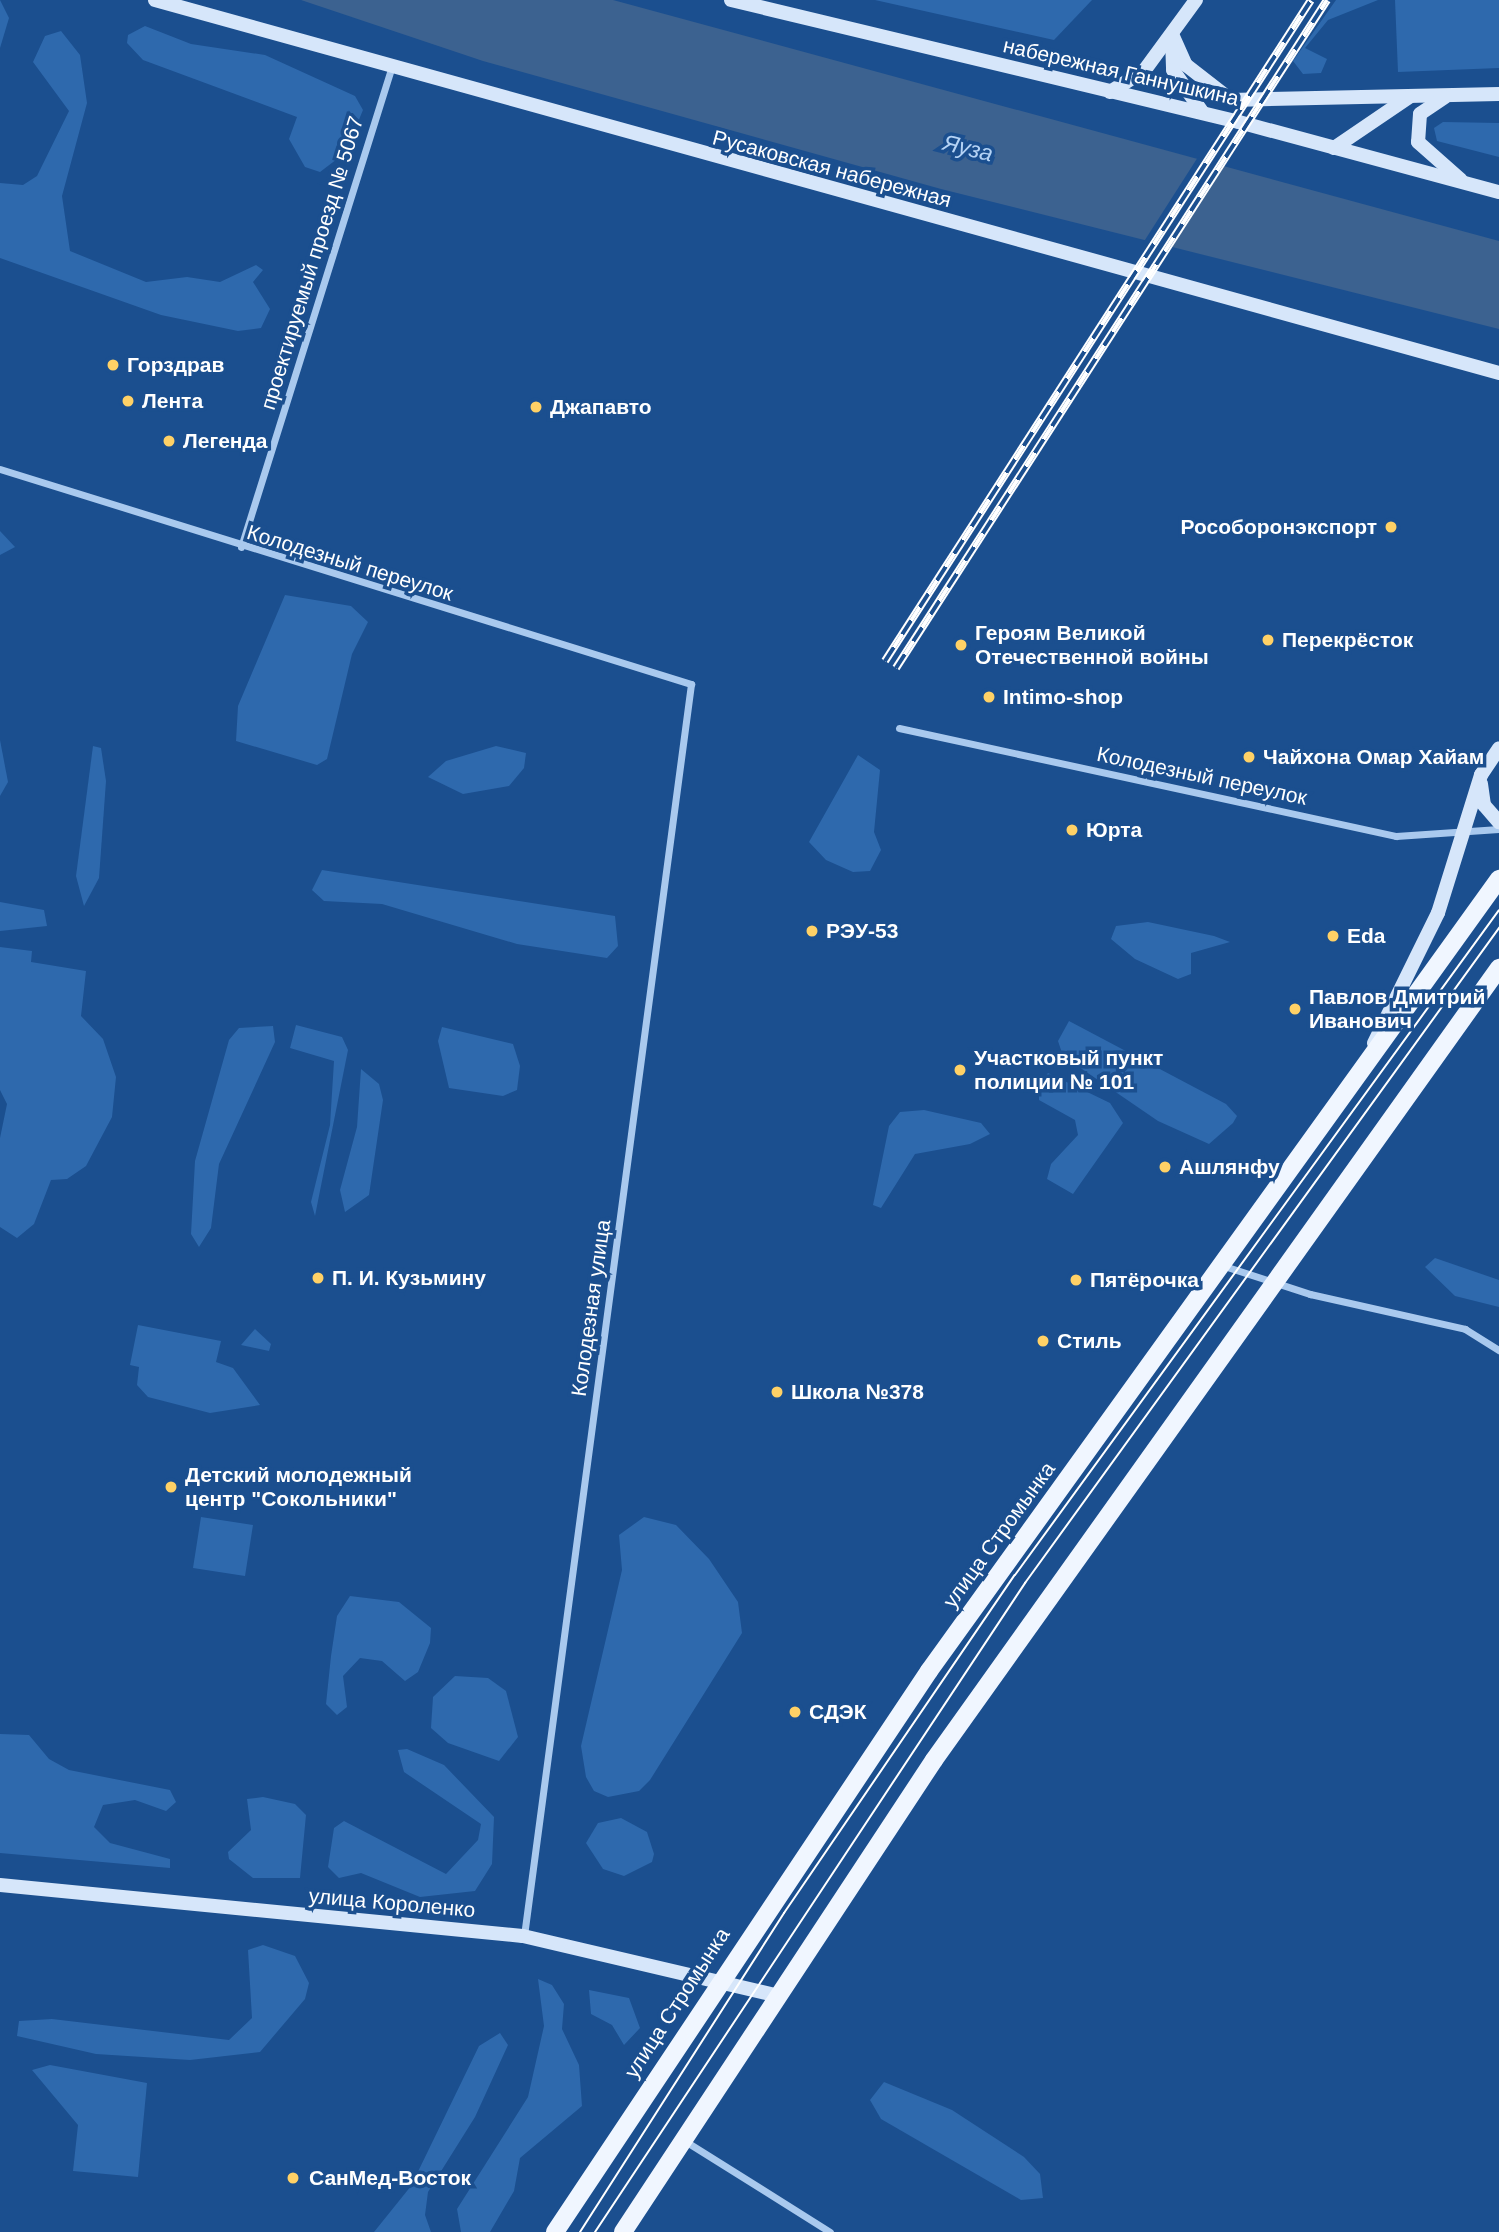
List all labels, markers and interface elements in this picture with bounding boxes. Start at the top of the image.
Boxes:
street label: набережная Ганнушкина [1001,33,1241,111]
street label: проектируемый проезд № 5067 [255,113,369,413]
street label: Русаковская набережная [710,125,954,213]
water label: Яуза [940,129,996,167]
place label: Горздрав [127,352,224,378]
marker: Горздрав [105,357,121,373]
place label: Лента [142,388,203,414]
marker: Лента [120,393,136,409]
place label: Джапавто [550,394,652,420]
marker: Джапавто [528,399,544,415]
place label: Легенда [183,428,268,454]
marker: Легенда [161,433,177,449]
place label: Рособоронэкспорт [1180,514,1377,540]
marker: Рособоронэкспорт [1383,519,1399,535]
street label: Колодезный переулок [244,520,456,606]
place label: Героям Великой Отечественной войны [975,620,1209,670]
place label: Перекрёсток [1282,627,1413,653]
marker: Перекрёсток [1260,632,1276,648]
marker: Героям Великой Отечественной войны [953,637,969,653]
place label: Intimo-shop [1003,684,1123,710]
marker: Intimo-shop [981,689,997,705]
street label: Колодезный переулок [1095,741,1309,811]
place label: Чайхона Омар Хайам [1263,744,1484,770]
marker: Чайхона Омар Хайам [1241,749,1257,765]
place label: Юрта [1086,817,1142,843]
marker: Юрта [1064,822,1080,838]
place label: РЭУ-53 [826,918,898,944]
marker: РЭУ-53 [804,923,820,939]
place label: Eda [1347,923,1386,949]
marker: Eda [1325,928,1341,944]
place label: Павлов Дмитрий Иванович [1309,984,1485,1034]
marker: Павлов Дмитрий Иванович [1287,1001,1303,1017]
place label: Участковый пункт полиции № 101 [974,1045,1163,1095]
marker: Участковый пункт полиции № 101 [952,1062,968,1078]
place label: Ашлянфу [1179,1154,1280,1180]
marker: Ашлянфу [1157,1159,1173,1175]
street label: Колодезная улица [566,1218,616,1398]
place label: П. И. Кузьмину [332,1265,486,1291]
place label: Пятёрочка [1090,1267,1199,1293]
marker: П. И. Кузьмину [310,1270,326,1286]
marker: Пятёрочка [1068,1272,1084,1288]
place label: Стиль [1057,1328,1122,1354]
marker: Стиль [1035,1333,1051,1349]
place label: Школа №378 [791,1379,924,1405]
marker: Школа №378 [769,1384,785,1400]
street label: улица Стромынка [938,1457,1060,1613]
place label: Детский молодежный центр "Сокольники" [185,1462,412,1512]
marker: Детский молодежный центр "Сокольники" [163,1479,179,1495]
place label: СДЭК [809,1699,867,1725]
marker: СДЭК [787,1704,803,1720]
street label: улица Короленко [308,1883,476,1923]
street label: улица Стромынка [619,1923,735,2083]
place label: СанМед-Восток [309,2165,471,2191]
marker: СанМед-Восток [283,2168,303,2188]

